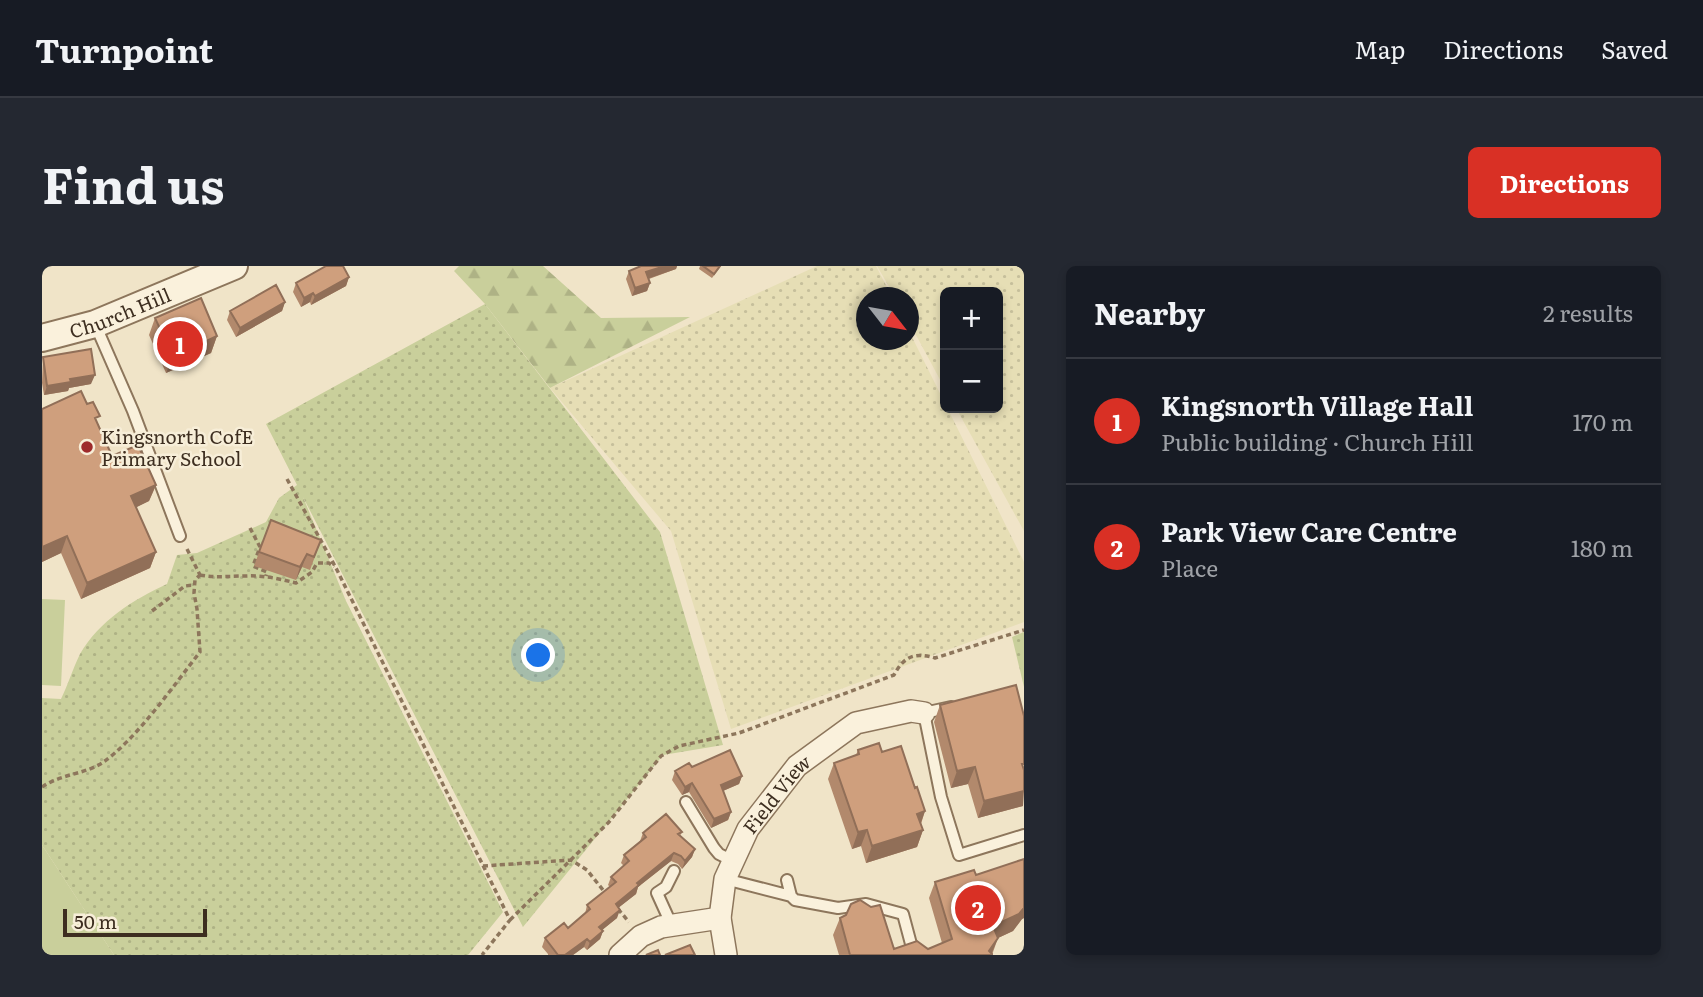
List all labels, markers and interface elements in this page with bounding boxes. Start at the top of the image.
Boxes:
text: Turnpoint [35,24,213,73]
text: Map [1354,31,1405,66]
text: Directions [1443,31,1563,66]
text: Saved [1601,31,1668,66]
text: Find us [42,146,225,219]
button: Directions [1468,147,1661,218]
street label: Church Hill [66,280,175,344]
north arrow [856,287,919,350]
map controls [940,287,1003,413]
button: + [940,287,1003,350]
text: Nearby [1094,290,1205,334]
text: 2 results [1543,295,1633,329]
pin: 1 [157,318,203,370]
button: − [940,350,1003,413]
text: Kingsnorth Village Hall [1161,385,1473,424]
text: 1 [1112,404,1122,438]
text: 170 m [1572,404,1633,438]
place label: Kingsnorth CofE Primary School [101,422,253,472]
text: Public building · Church Hill [1161,424,1473,458]
marker: Kingsnorth CofE Primary School [79,439,95,455]
text: Park View Care Centre [1161,511,1457,550]
text: 2 [1111,530,1123,564]
text: 180 m [1571,530,1633,564]
text: Place [1161,550,1218,584]
your location [521,638,555,672]
street label: Field View [735,747,816,840]
pin: 2 [955,882,1001,934]
scale bar [63,906,206,938]
text: 50 m [74,907,117,935]

